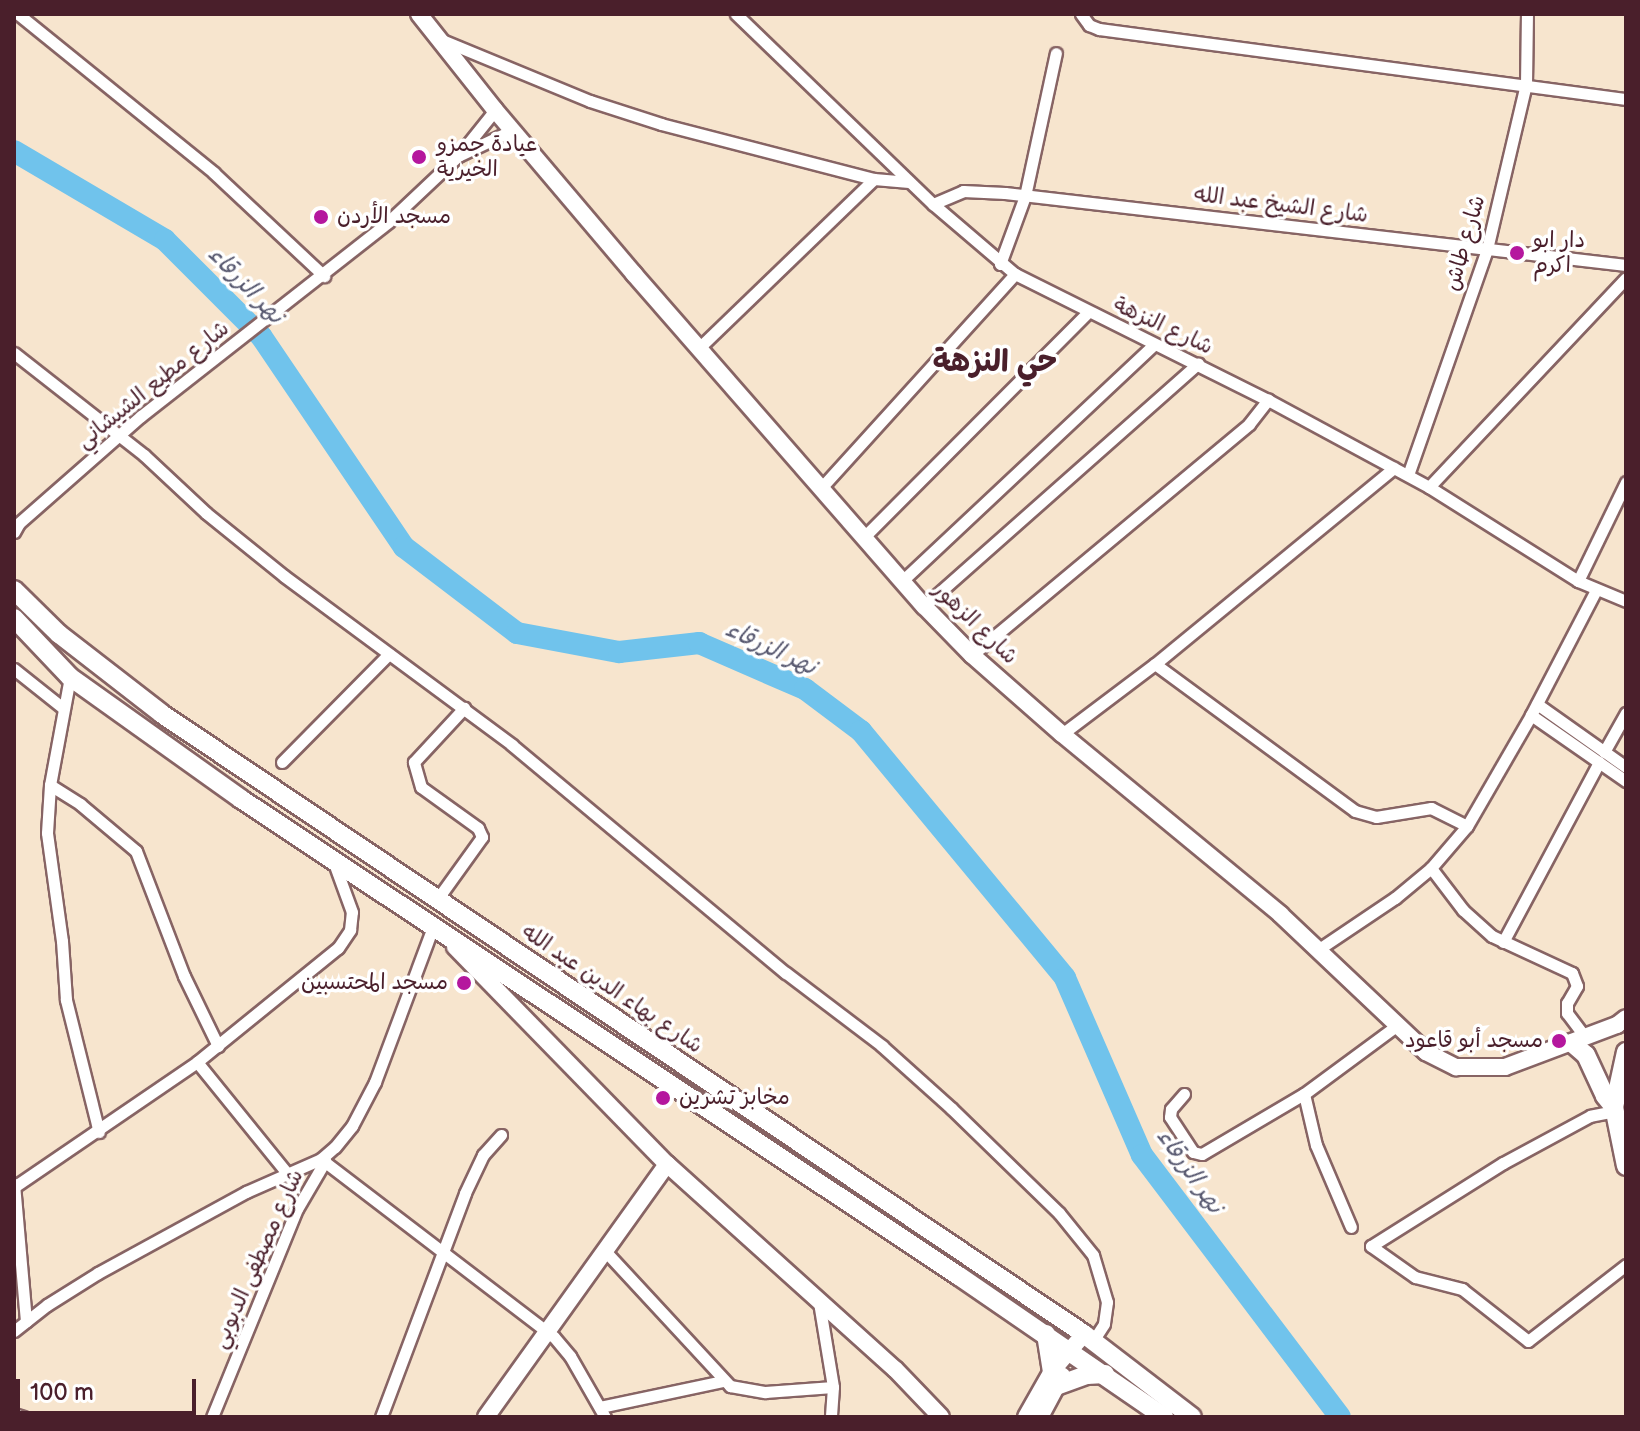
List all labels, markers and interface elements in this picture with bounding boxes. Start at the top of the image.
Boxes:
place label: عيادة جمزو الخيرية [437,131,537,182]
marker: عيادة جمزو الخيرية [408,146,430,168]
street label: شارع الشيخ عبد الله [1192,181,1370,229]
street label: شارع طاش [1439,192,1491,294]
place label: مسجد الأردن [337,204,451,230]
marker: مسجد الأردن [312,208,330,226]
place label: دار ابو اكرم [1533,227,1585,278]
water label: نهر الزرقاء [202,240,290,330]
marker: دار ابو اكرم [1508,244,1526,262]
street label: شارع النزهة [1109,291,1217,361]
street label: شارع مطيع الشيشاني [71,315,235,455]
district label: حي النزهة [933,344,1057,380]
street label: شارع الزهور [927,576,1023,670]
water label: نهر الزرقاء [721,614,821,682]
street label: شارع بهاء الدين عبد الله [517,919,707,1059]
place label: مسجد المحتسبين [301,970,448,996]
marker: مسجد المحتسبين [455,974,473,992]
place label: مسجد أبو قاعود [1405,1028,1543,1054]
marker: مسجد أبو قاعود [1550,1032,1568,1050]
place label: مخابز تشرين [679,1085,790,1111]
marker: مخابز تشرين [654,1089,672,1107]
water label: نهر الزرقاء [1150,1123,1230,1219]
street label: شارع مصطفى الدبوبي [207,1165,309,1353]
scale bar [20,1363,200,1413]
text: 100 m [30,1378,94,1407]

